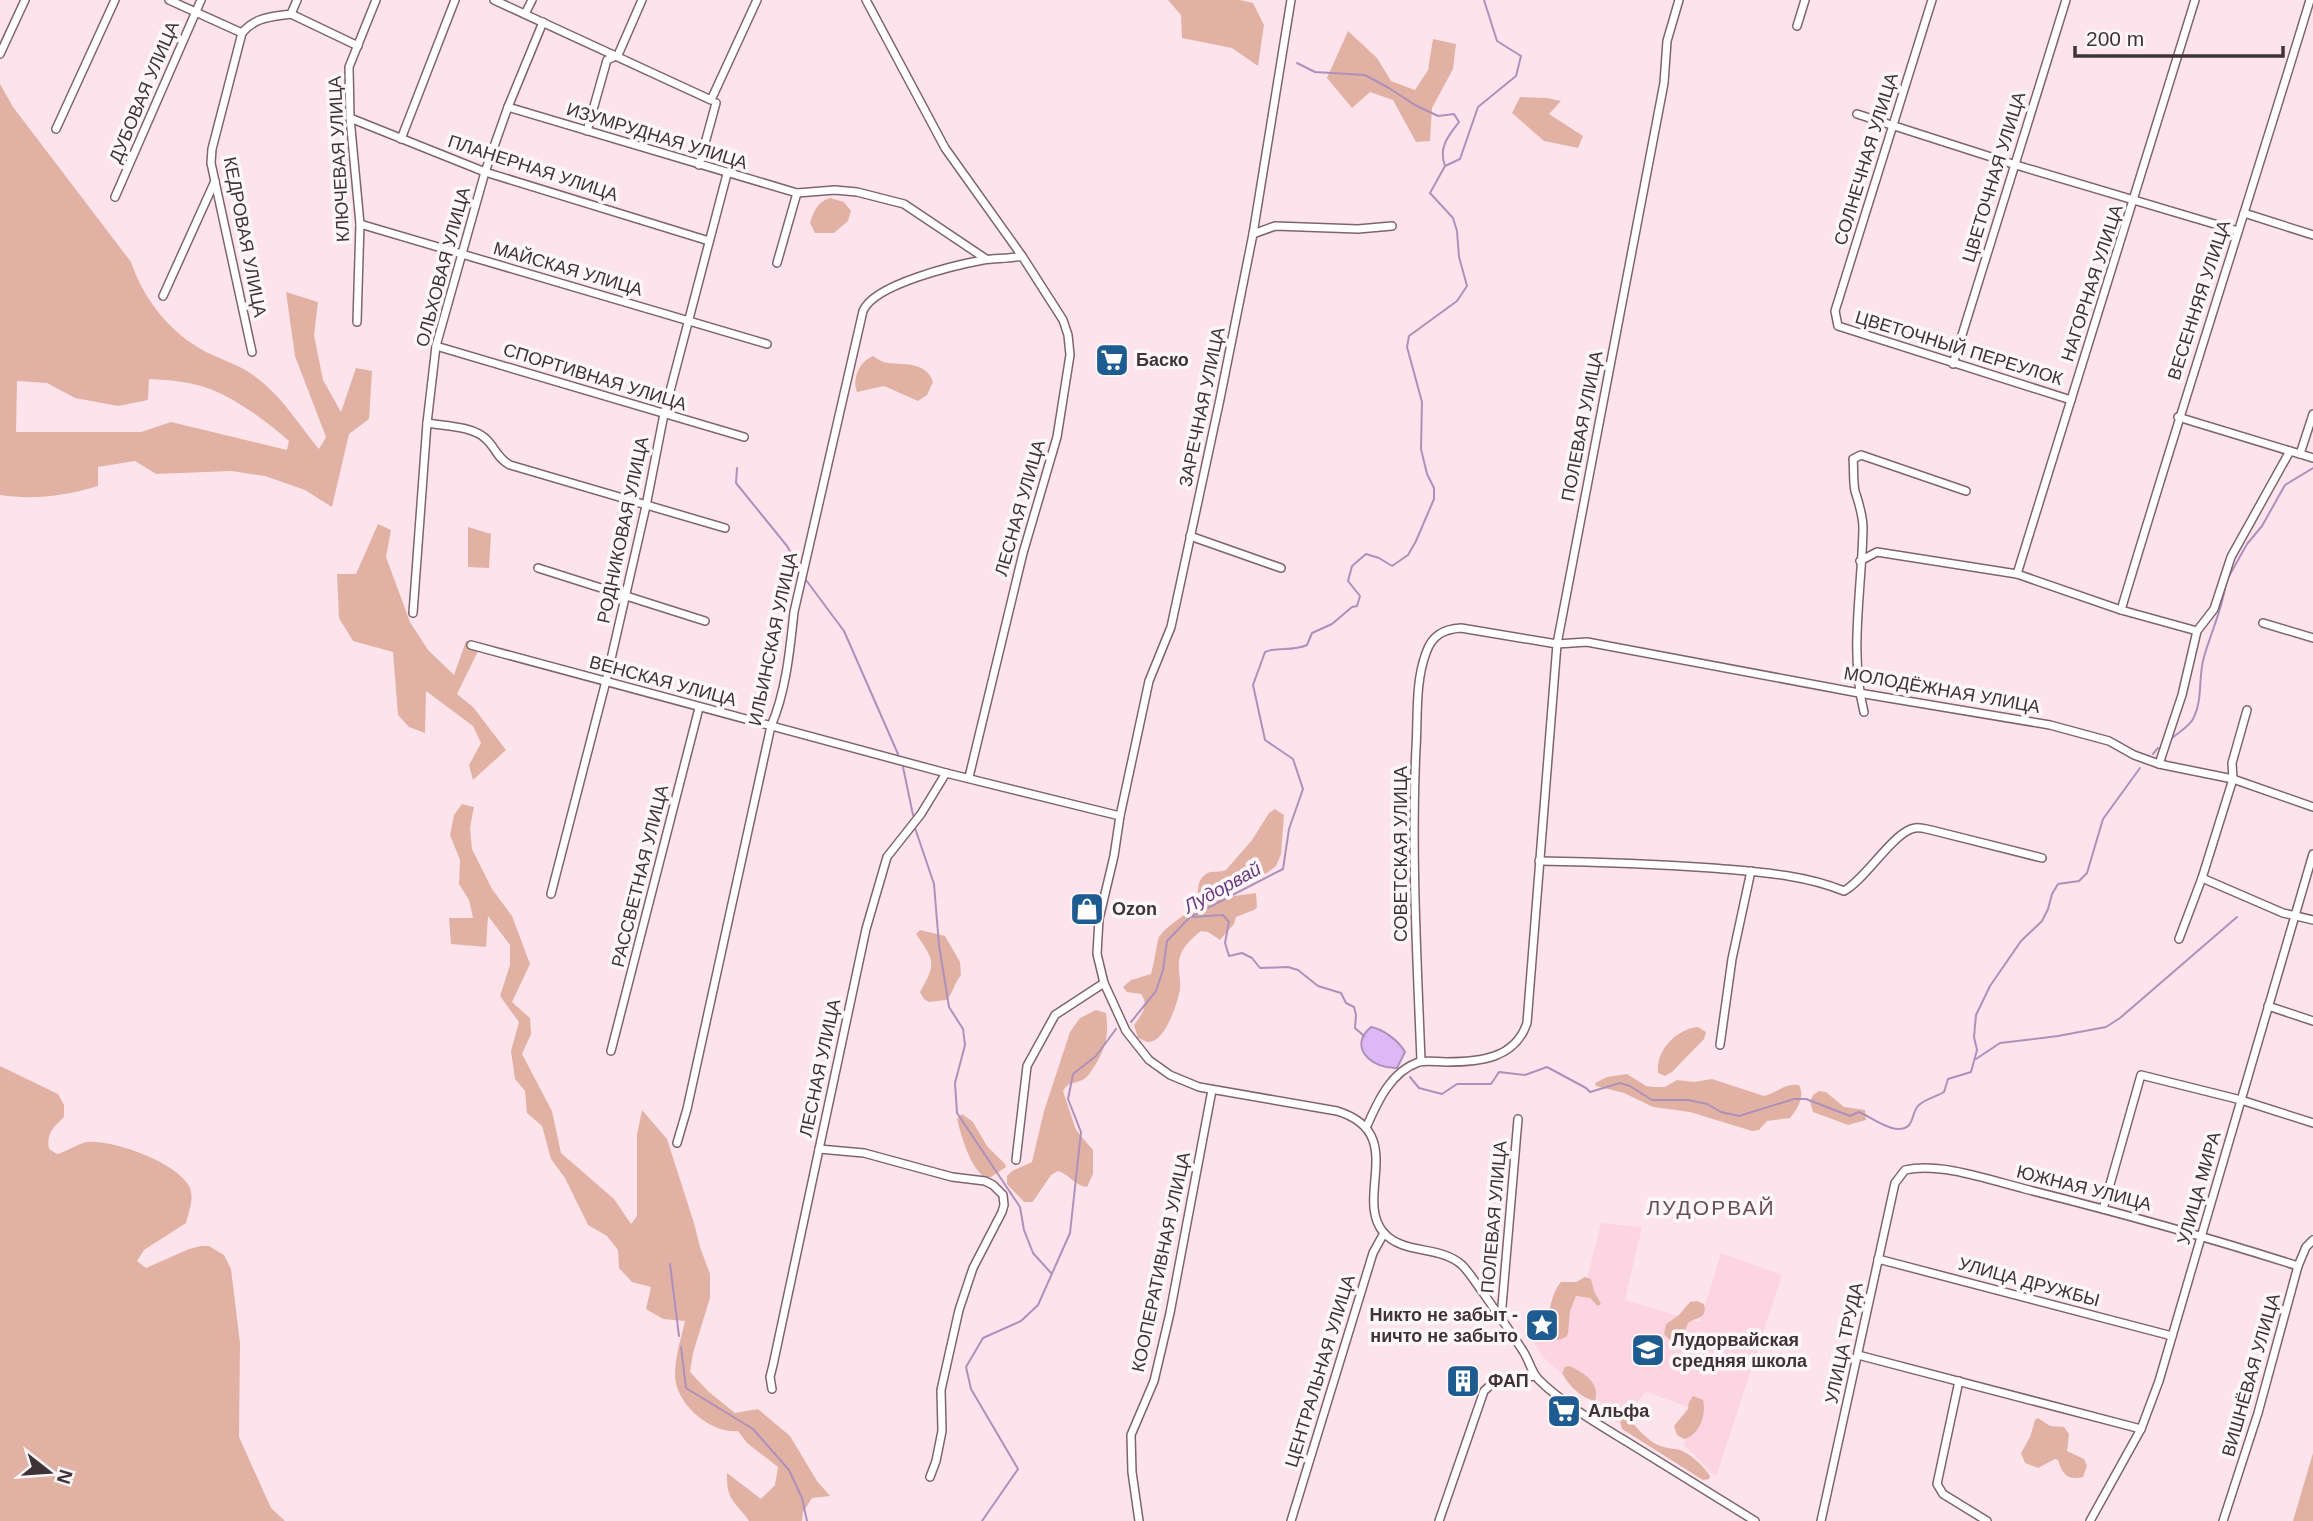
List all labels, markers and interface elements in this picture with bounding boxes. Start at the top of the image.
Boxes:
scale bar [2075,14,2283,58]
street label: ДУБОВАЯ УЛИЦА [105,18,183,166]
text: 200 m [2086,27,2144,50]
street label: СОЛНЕЧНАЯ УЛИЦА [1830,70,1902,248]
street label: КЛЮЧЕВАЯ УЛИЦА [325,75,353,243]
street label: ЦВЕТОЧНАЯ УЛИЦА [1959,89,2029,265]
street label: ИЗУМРУДНАЯ УЛИЦА [564,99,750,173]
street label: ПЛАНЕРНАЯ УЛИЦА [445,131,621,205]
street label: КЕДРОВАЯ УЛИЦА [220,155,270,319]
street label: ОЛЬХОВАЯ УЛИЦА [412,185,474,349]
street label: НАГОРНАЯ УЛИЦА [2057,202,2127,364]
street label: ВЕСЕННЯЯ УЛИЦА [2164,218,2234,382]
street label: МАЙСКАЯ УЛИЦА [491,237,645,300]
street label: ЦВЕТОЧНЫЙ ПЕРЕУЛОК [1853,306,2066,389]
street label: ЗАРЕЧНАЯ УЛИЦА [1175,325,1229,489]
street label: СПОРТИВНАЯ УЛИЦА [501,340,689,414]
supermarket icon: Баско [1093,341,1131,379]
street label: ПОЛЕВАЯ УЛИЦА [1558,349,1606,503]
place label: Баско [1136,350,1189,370]
street label: РОДНИКОВАЯ УЛИЦА [593,435,653,625]
street label: ЛЕСНАЯ УЛИЦА [991,438,1049,578]
street label: ИЛЬИНСКАЯ УЛИЦА [745,550,801,728]
street label: ВЕНСКАЯ УЛИЦА [587,652,739,710]
street label: МОЛОДЁЖНАЯ УЛИЦА [1842,663,2042,717]
street label: СОВЕТСКАЯ УЛИЦА [1391,766,1411,942]
street label: РАССВЕТНАЯ УЛИЦА [608,783,672,969]
water label: Лудорвай [1178,857,1265,918]
shop icon: Ozon [1068,890,1106,928]
place label: Ozon [1112,899,1157,919]
street label: ЛЕСНАЯ УЛИЦА [796,997,844,1139]
street label: УЛИЦА МИРА [2173,1129,2225,1247]
street label: ПОЛЕВАЯ УЛИЦА [1477,1140,1511,1294]
street label: КООПЕРАТИВНАЯ УЛИЦА [1128,1150,1194,1374]
street label: ЮЖНАЯ УЛИЦА [2014,1162,2154,1214]
district label: ЛУДОРВАЙ [1646,1196,1776,1219]
street label: УЛИЦА ДРУЖБЫ [1956,1254,2102,1310]
street label: ЦЕНТРАЛЬНАЯ УЛИЦА [1281,1272,1359,1470]
street label: УЛИЦА ТРУДА [1821,1281,1867,1405]
street label: ВИШНЁВАЯ УЛИЦА [2218,1291,2284,1459]
place label: Никто не забыт - ничто не забыто [1369,1305,1518,1346]
place icon: Никто не забыт - ничто не забыто [1523,1306,1561,1344]
place label: Лудорвайская средняя школа [1672,1330,1808,1371]
school or university icon: Лудорвайская средняя школа [1629,1331,1667,1369]
building icon: ФАП [1444,1362,1482,1400]
place label: ФАП [1488,1371,1529,1391]
supermarket icon: Альфа [1545,1392,1583,1430]
place label: Альфа [1588,1401,1650,1421]
north arrow [14,1437,84,1507]
text: N [53,1467,77,1486]

